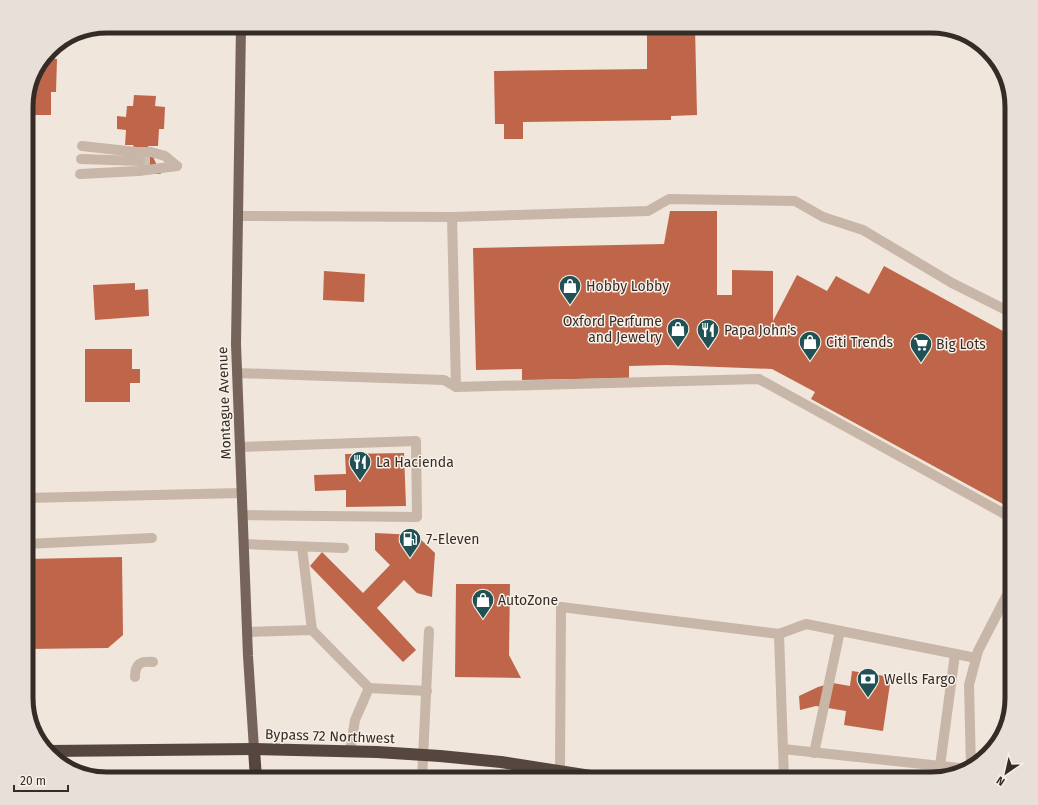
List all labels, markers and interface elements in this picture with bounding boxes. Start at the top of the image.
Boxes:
shop icon: Hobby Lobby [557,273,583,306]
place label: Hobby Lobby [586,278,669,295]
place label: Oxford Perfume and Jewelry [563,313,662,346]
shop icon: Oxford Perfume and Jewelry [665,316,691,349]
restaurant icon: Papa John's [695,317,721,350]
place label: Papa John's [724,322,797,339]
shop icon: Citi Trends [797,329,823,362]
supermarket icon: Big Lots [908,331,934,364]
place label: Citi Trends [826,334,894,351]
place label: Big Lots [936,336,986,353]
street label: Montague Avenue [214,346,235,460]
restaurant icon: La Hacienda [347,449,373,482]
place label: La Hacienda [376,454,454,471]
fuel station icon: 7-Eleven [397,526,423,559]
place label: 7-Eleven [426,531,480,548]
shop icon: AutoZone [470,587,496,620]
place label: AutoZone [498,592,558,609]
bank icon: Wells Fargo [855,666,881,699]
place label: Wells Fargo [884,671,956,688]
street label: Bypass 72 Northwest [265,726,396,747]
north arrow [986,753,1026,793]
scale bar [14,767,68,793]
text: N [994,773,1007,788]
text: 20 m [20,774,46,788]

